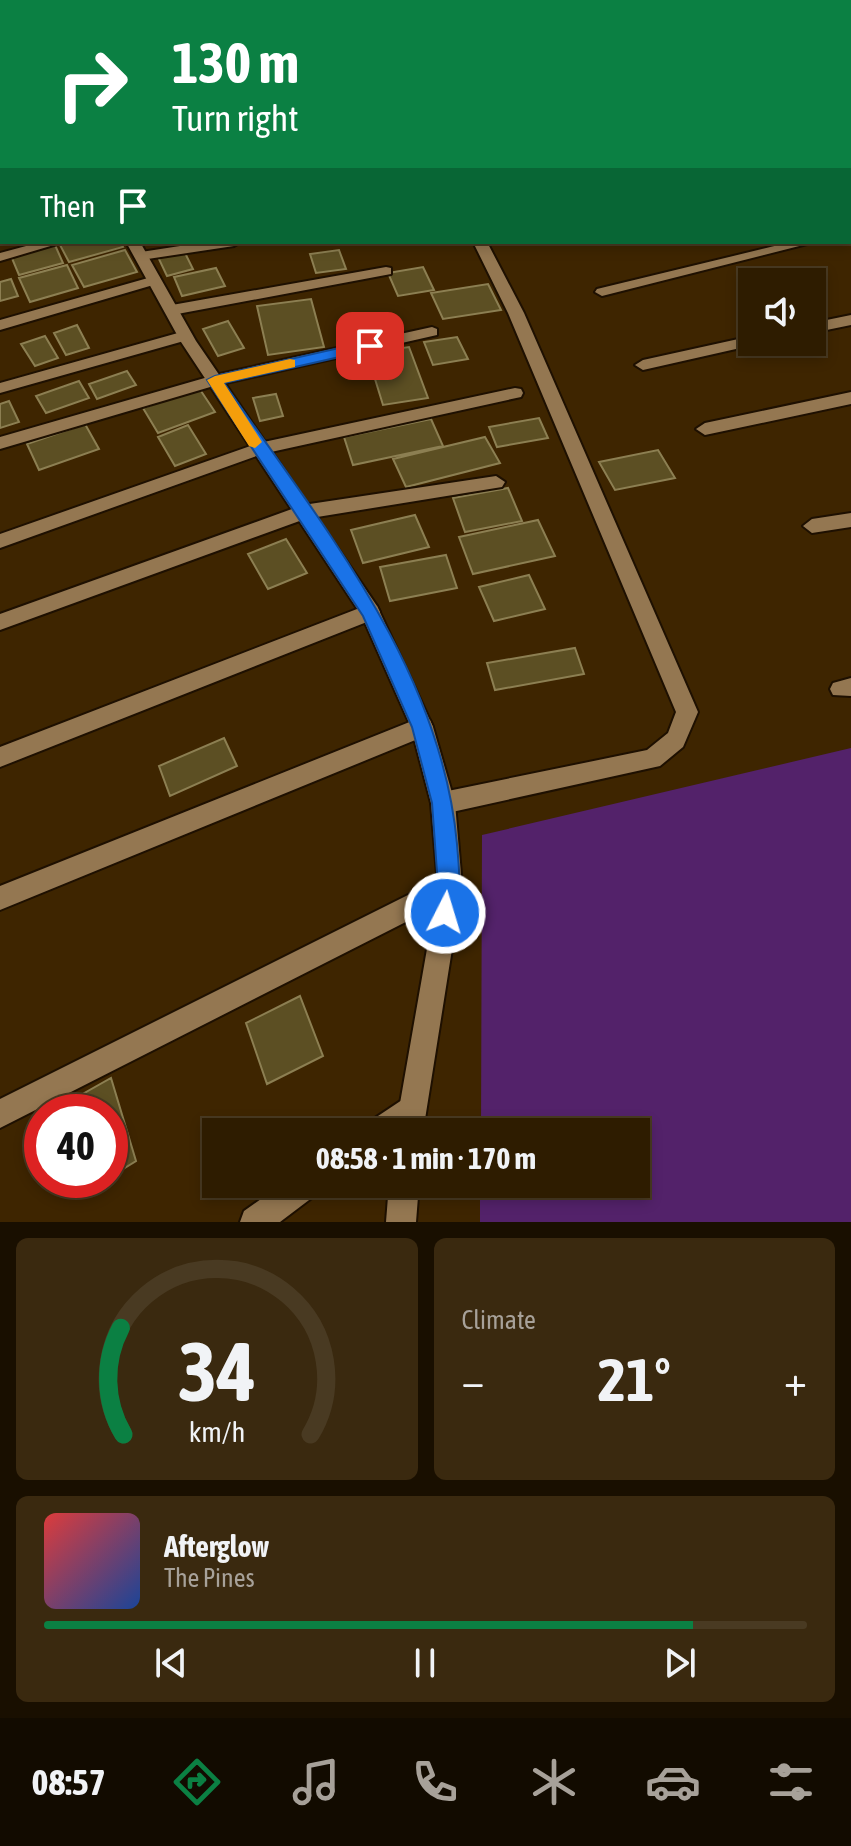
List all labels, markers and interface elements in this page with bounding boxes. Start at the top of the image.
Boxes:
text: 130 m [172,31,299,95]
icon: right [40,32,144,136]
text: Turn right [172,97,299,139]
icon: arrive [111,184,155,228]
text: Then [40,189,95,223]
map controls [738,268,826,356]
button: sound [738,268,826,356]
pin [336,312,404,380]
icon: arrive [348,324,392,368]
position arrow [403,871,487,955]
speed limit sign: 40 [24,1094,128,1198]
text: 08:58 · 1 min · 170 m [316,1141,536,1175]
text: Climate [462,1305,536,1335]
text: 34 [178,1323,256,1419]
text: 21° [598,1345,671,1414]
text: − [462,1355,484,1405]
text: + [784,1355,807,1405]
text: km/h [188,1415,245,1448]
text: Afterglow [164,1529,269,1563]
text: The Pines [164,1563,255,1593]
icon: previous [149,1641,193,1685]
icon: pause [403,1641,447,1685]
icon: next [658,1641,702,1685]
icon: directions [169,1754,225,1810]
icon: music [288,1754,344,1810]
icon: phone [407,1754,463,1810]
icon: climate [526,1754,582,1810]
icon: car [645,1754,701,1810]
icon: filters [763,1754,819,1810]
text: 08:57 [31,1761,106,1803]

